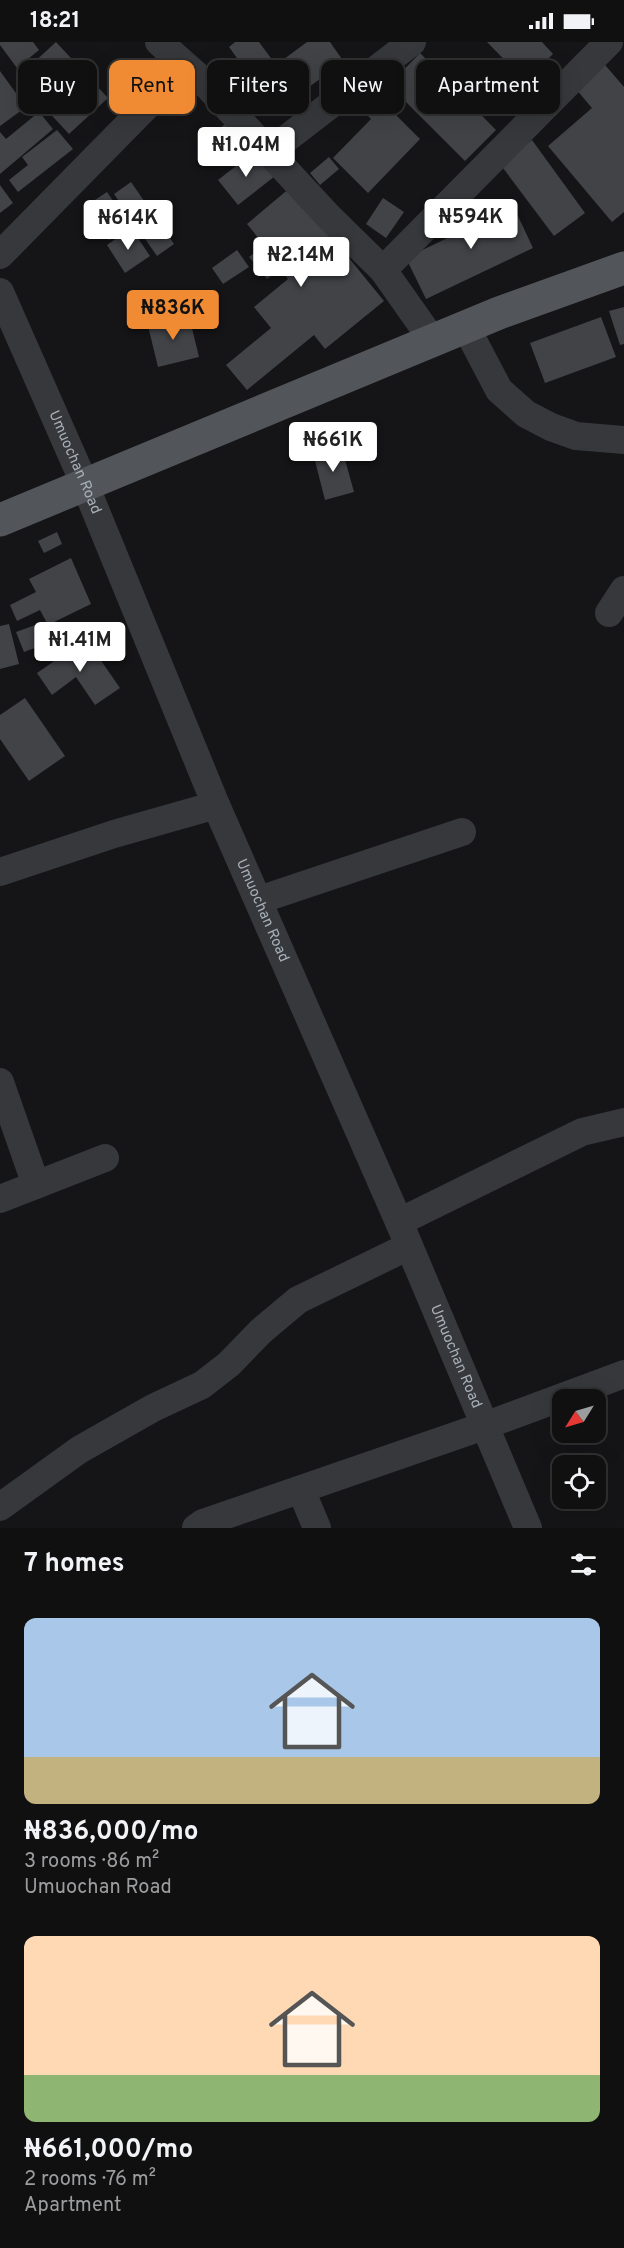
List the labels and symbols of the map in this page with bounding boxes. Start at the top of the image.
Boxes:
pin: ₦1.04M [197,127,295,178]
pin: ₦594K [429,199,513,250]
pin: ₦614K [86,200,170,251]
pin: ₦2.14M [252,237,350,288]
pin: ₦836K [131,290,215,341]
street label: Umuochan Road [44,408,105,517]
pin: ₦661K [291,422,375,473]
pin: ₦1.41M [31,622,129,673]
street label: Umuochan Road [231,856,293,965]
street label: Umuochan Road [425,1302,486,1411]
north arrow [552,1389,606,1443]

